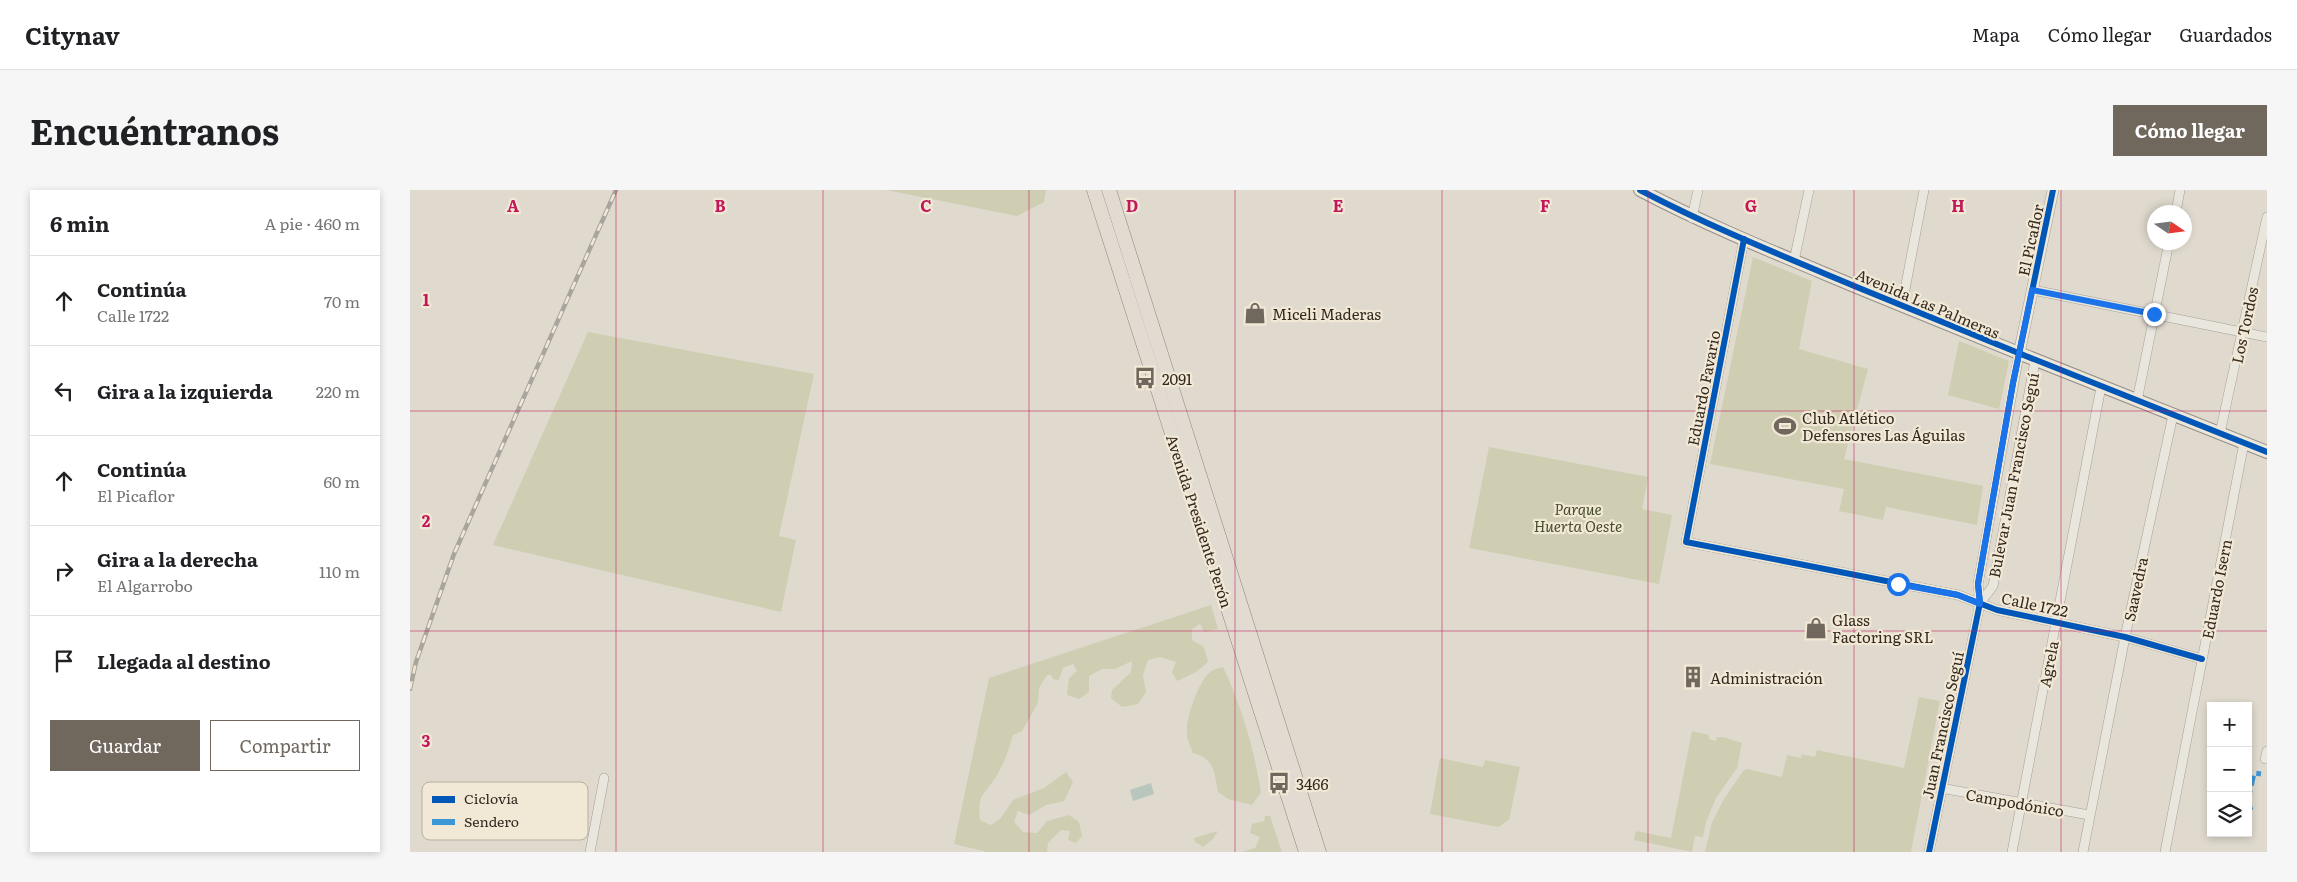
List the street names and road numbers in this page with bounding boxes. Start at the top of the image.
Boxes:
street label: El Picaflor [2011,202,2049,278]
street label: Avenida Las Palmeras [1853,262,2004,344]
street label: Los Tordos [2225,284,2263,365]
street label: Eduardo Favario [1681,328,1726,448]
street label: Bulevar Juan Francisco Seguí [1982,370,2044,580]
street label: Avenida Presidente Perón [1161,431,1239,611]
street label: Eduardo Isern [2195,537,2237,641]
street label: Saavedra [2117,554,2153,623]
street label: Calle 1722 [2000,586,2071,622]
street label: Agrela [2032,638,2064,689]
street label: Juan Francisco Seguí [1915,649,1969,801]
street label: Campodónico [1964,782,2066,822]

